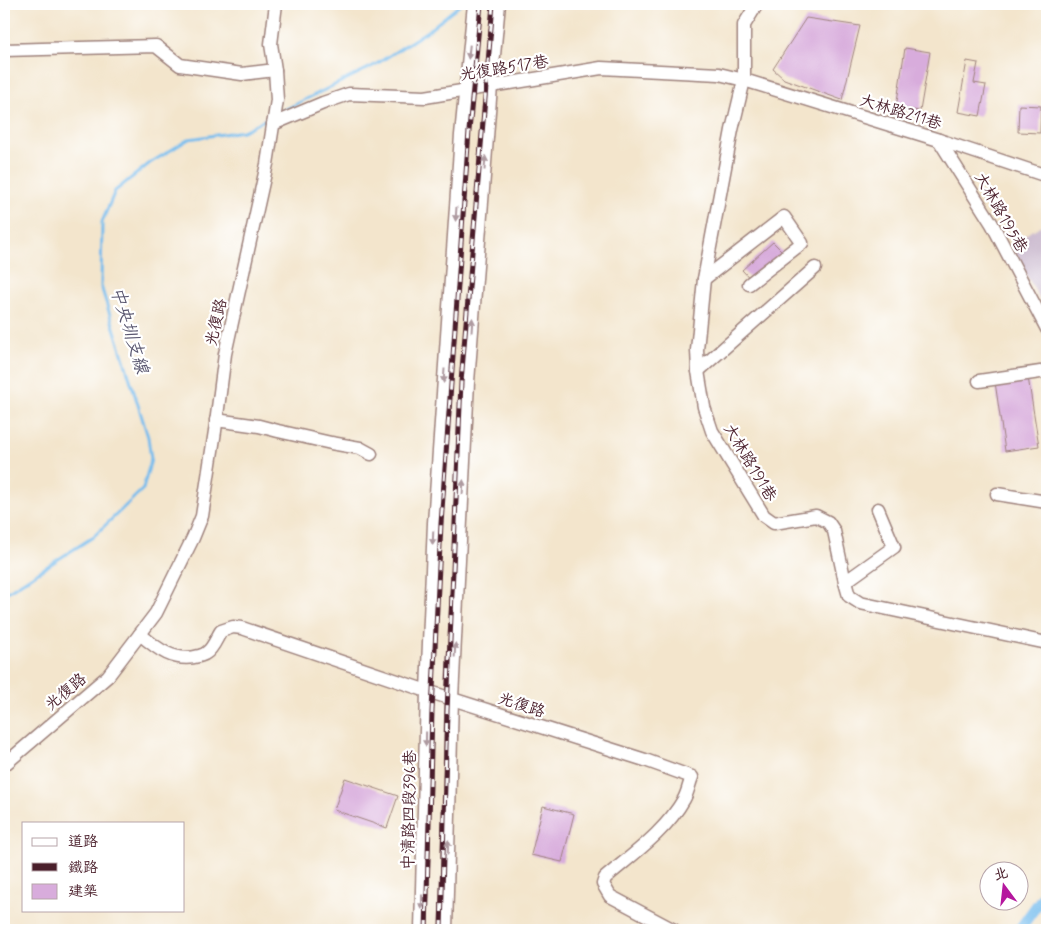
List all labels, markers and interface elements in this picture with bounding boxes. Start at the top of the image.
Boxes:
one-way arrow [465,45,473,61]
street label: 光復路517巷 [458,51,550,86]
street label: 大林路211巷 [857,90,944,135]
one-way arrow [481,155,489,171]
street label: 大林路195巷 [969,169,1032,257]
one-way arrow [451,206,459,222]
water label: 中央圳支線 [104,284,154,378]
street label: 光復路 [201,297,232,348]
one-way arrow [468,317,476,333]
one-way arrow [439,368,447,384]
street label: 大林路191巷 [718,420,781,505]
one-way arrow [459,479,467,495]
one-way arrow [429,531,437,547]
one-way arrow [451,641,459,657]
street label: 光復路 [41,669,91,716]
street label: 光復路 [495,688,548,723]
one-way arrow [422,732,430,748]
street label: 中清路四段396巷 [398,750,421,870]
legend [22,822,185,912]
text: 道路 [68,832,98,852]
one-way arrow [445,838,453,854]
text: 鐵路 [68,858,98,878]
north arrow [978,862,1028,912]
text: 北 [992,864,1010,885]
text: 建築 [68,882,98,902]
one-way arrow [418,894,426,910]

